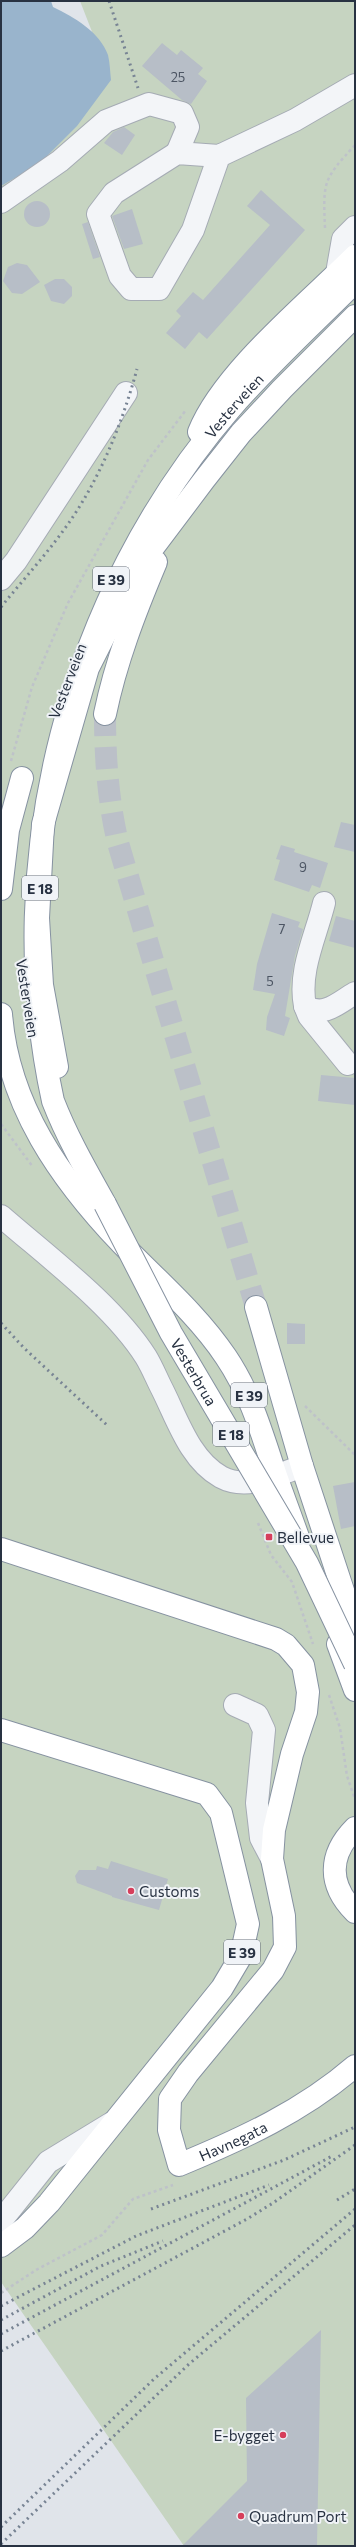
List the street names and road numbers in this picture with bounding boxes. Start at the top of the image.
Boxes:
street label: Vesterveien [201,370,267,442]
road number: E 39 [93,567,129,591]
street label: Vesterveien [44,641,90,721]
road number: E 18 [22,876,58,900]
street label: Vesterveien [13,957,43,1039]
street label: Vesterbrua [167,1335,221,1409]
road number: E 39 [231,1383,267,1407]
road number: E 18 [213,1422,249,1446]
road number: E 39 [224,1940,260,1964]
street label: Havnegata [196,2117,270,2165]

